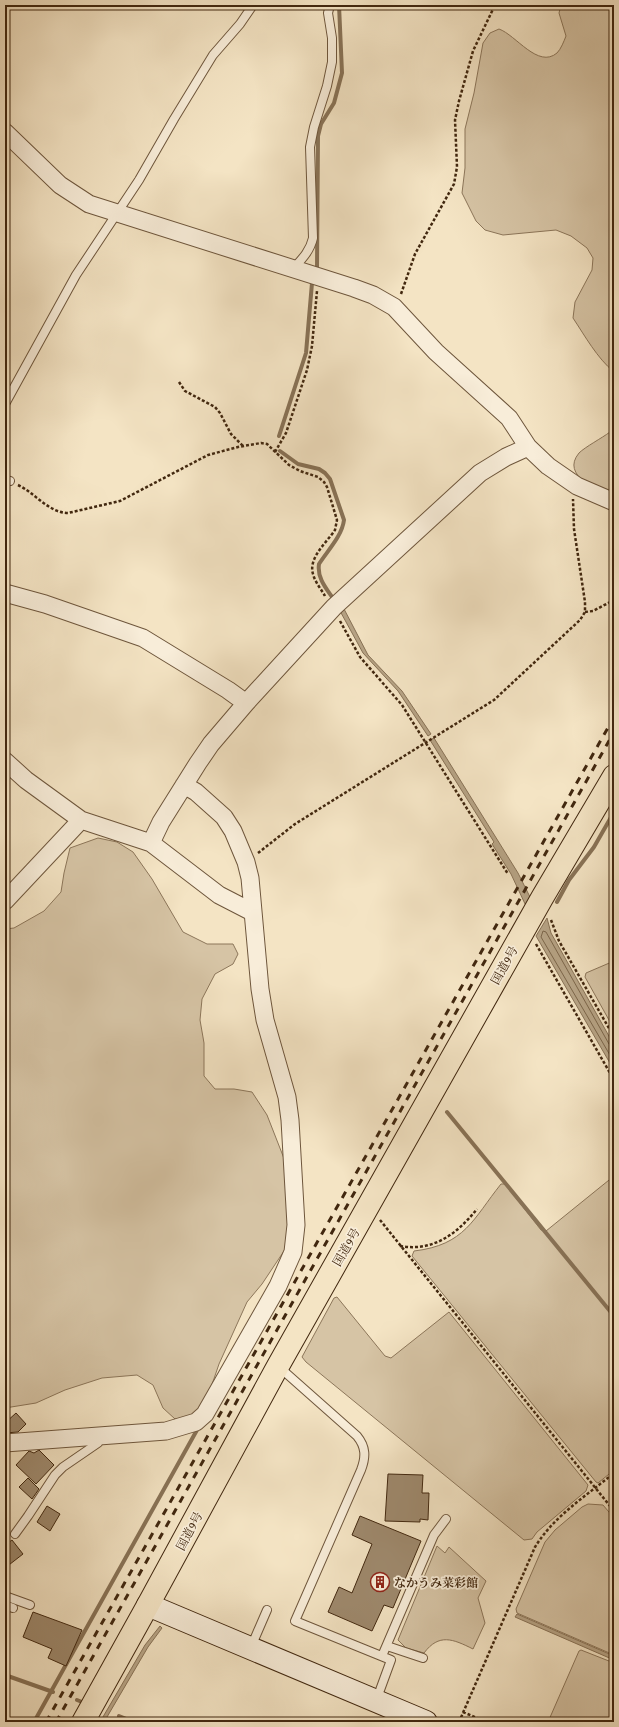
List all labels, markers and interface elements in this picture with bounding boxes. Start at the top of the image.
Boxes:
street label: 国道9号 [486,943,522,987]
street label: 国道9号 [328,1225,364,1269]
street label: 国道9号 [172,1509,206,1553]
building icon: なかうみ菜彩館 [369,1571,391,1593]
place label: なかうみ菜彩館 [394,1574,478,1591]

